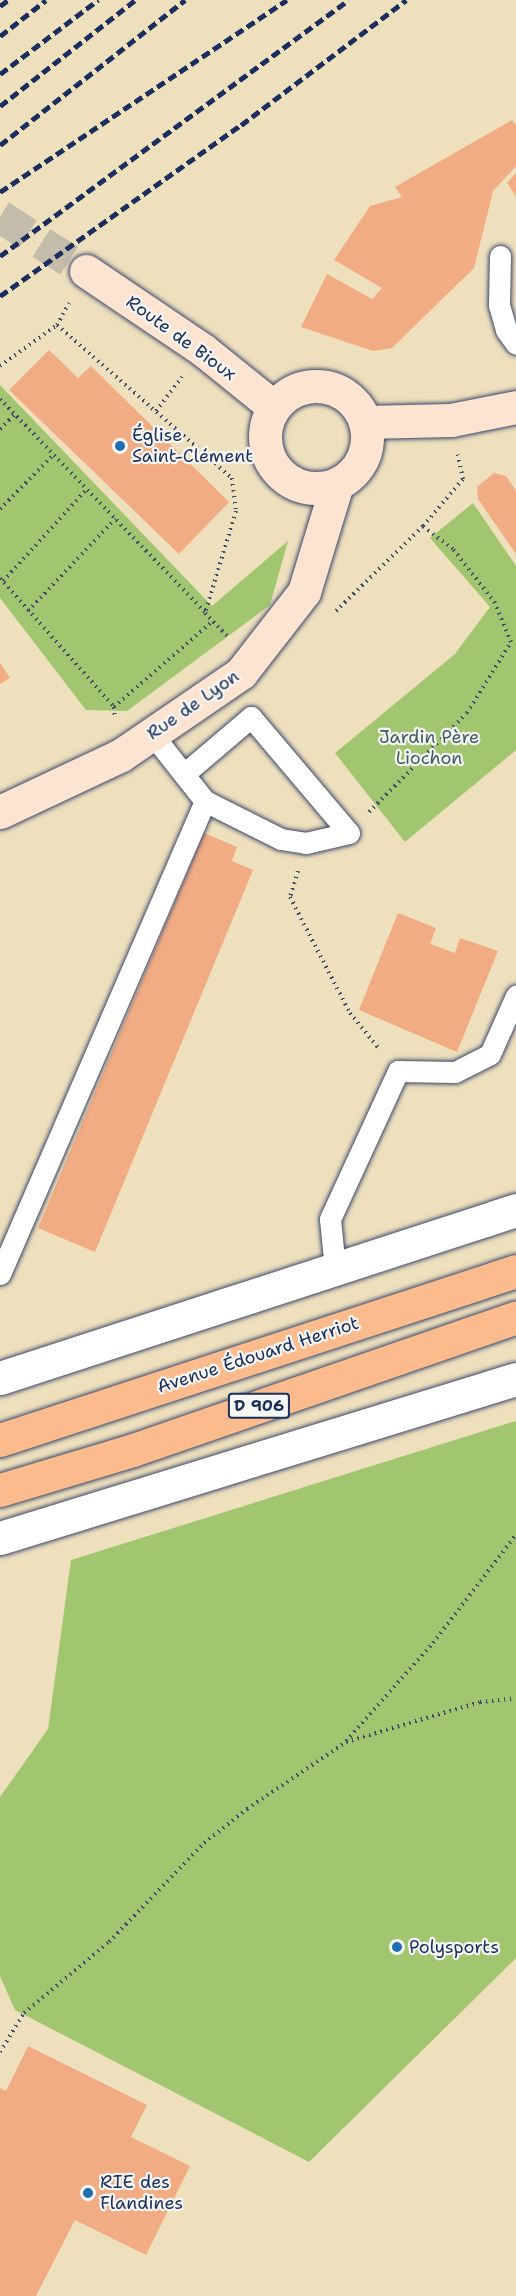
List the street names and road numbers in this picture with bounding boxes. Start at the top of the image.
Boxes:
street label: Route de Bioux [122,291,240,385]
street label: Rue de Lyon [143,665,243,745]
street label: Avenue Édouard Herriot [154,1312,362,1398]
road number: D 906 [228,1393,290,1419]

